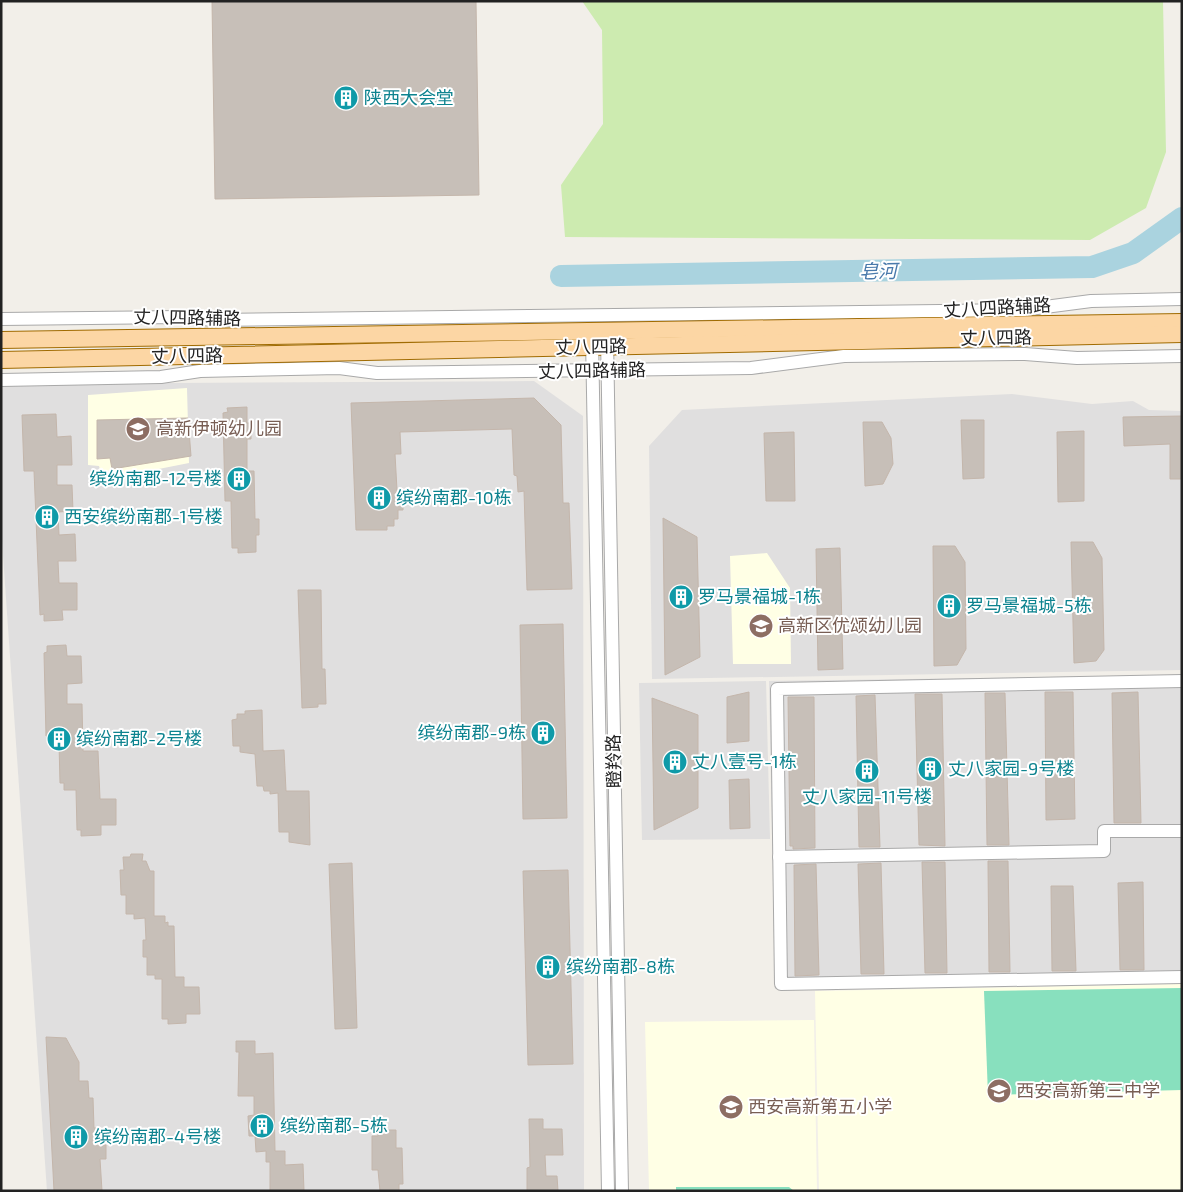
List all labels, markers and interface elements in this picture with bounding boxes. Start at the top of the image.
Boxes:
building icon: 陕西大会堂 [333,85,359,111]
place label: 陕西大会堂 [364,86,454,108]
water label: 皂河 [859,259,901,282]
street label: 丈八四路辅路 [942,293,1051,321]
street label: 丈八四路辅路 [133,305,241,329]
street label: 丈八四路 [960,325,1032,349]
street label: 丈八四路 [555,334,627,358]
street label: 丈八四路 [151,343,223,367]
street label: 丈八四路辅路 [538,358,646,382]
school or university icon: 高新伊顿幼儿园 [125,416,151,442]
place label: 高新伊顿幼儿园 [156,417,282,439]
building icon: 缤纷南郡-12号楼 [226,466,252,492]
place label: 缤纷南郡-12号楼 [89,467,222,489]
building icon: 缤纷南郡-10栋 [366,485,392,511]
place label: 缤纷南郡-10栋 [396,486,512,508]
building icon: 西安缤纷南郡-1号楼 [34,504,60,530]
place label: 西安缤纷南郡-1号楼 [64,505,223,527]
building icon: 罗马景福城-1栋 [668,584,694,610]
place label: 罗马景福城-1栋 [698,585,821,607]
building icon: 罗马景福城-5栋 [936,593,962,619]
place label: 罗马景福城-5栋 [966,594,1092,616]
school or university icon: 高新区优颂幼儿园 [748,613,774,639]
place label: 高新区优颂幼儿园 [778,614,922,636]
building icon: 缤纷南郡-9栋 [530,720,556,746]
place label: 缤纷南郡-9栋 [418,721,526,743]
building icon: 缤纷南郡-2号楼 [46,726,72,752]
place label: 缤纷南郡-2号楼 [76,727,202,749]
street label: 瞪羚路 [602,734,624,788]
building icon: 丈八壹号-1栋 [662,749,688,775]
place label: 丈八壹号-1栋 [692,750,797,772]
building icon: 丈八家园-9号楼 [917,756,943,782]
place label: 丈八家园-9号楼 [948,757,1074,779]
building icon: 丈八家园-11号楼 [854,758,880,784]
place label: 丈八家园-11号楼 [802,785,932,807]
building icon: 缤纷南郡-8栋 [535,954,561,980]
place label: 缤纷南郡-8栋 [566,955,675,977]
school or university icon: 西安高新第三中学 [986,1078,1012,1104]
place label: 西安高新第三中学 [1016,1079,1160,1101]
school or university icon: 西安高新第五小学 [718,1094,744,1120]
place label: 西安高新第五小学 [748,1095,892,1117]
building icon: 缤纷南郡-5栋 [249,1113,275,1139]
place label: 缤纷南郡-5栋 [280,1114,388,1136]
building icon: 缤纷南郡-4号楼 [63,1124,89,1150]
place label: 缤纷南郡-4号楼 [94,1125,221,1147]

